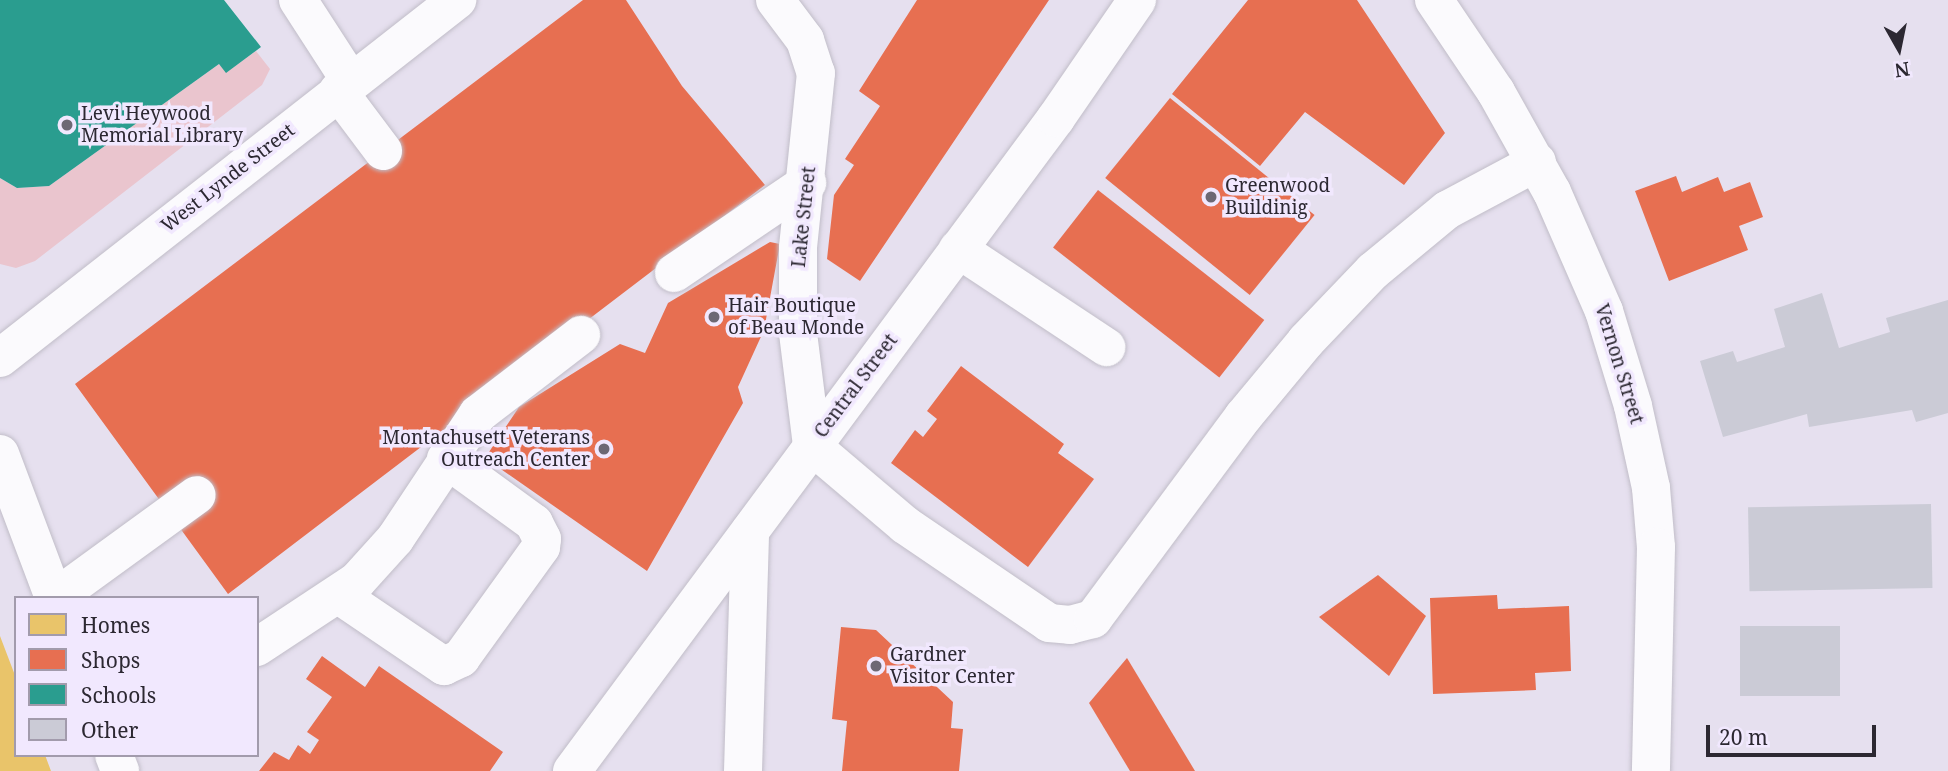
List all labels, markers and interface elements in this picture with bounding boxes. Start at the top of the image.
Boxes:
north arrow [1864,14,1934,84]
text: N [1893,56,1912,84]
place label: Levi Heywood Memorial Library [81,103,243,147]
marker: Levi Heywood Memorial Library [59,117,75,133]
street label: West Lynde Street [157,119,299,237]
street label: Lake Street [787,165,821,269]
place label: Greenwood Buildinig [1225,175,1330,219]
marker: Greenwood Buildinig [1203,189,1219,205]
place label: Hair Boutique of Beau Monde [728,295,864,339]
street label: Vernon Street [1590,301,1648,427]
marker: Hair Boutique of Beau Monde [706,309,722,325]
street label: Central Street [810,330,902,442]
place label: Montachusett Veterans Outreach Center [382,427,590,471]
marker: Montachusett Veterans Outreach Center [596,441,612,457]
legend [14,596,259,757]
text: Homes [81,611,150,639]
place label: Gardner Visitor Center [890,644,1015,688]
text: Shops [81,646,140,674]
marker: Gardner Visitor Center [868,658,884,674]
text: Schools [81,681,156,709]
scale bar [1710,712,1880,756]
text: Other [81,716,138,744]
text: 20 m [1719,723,1768,751]

